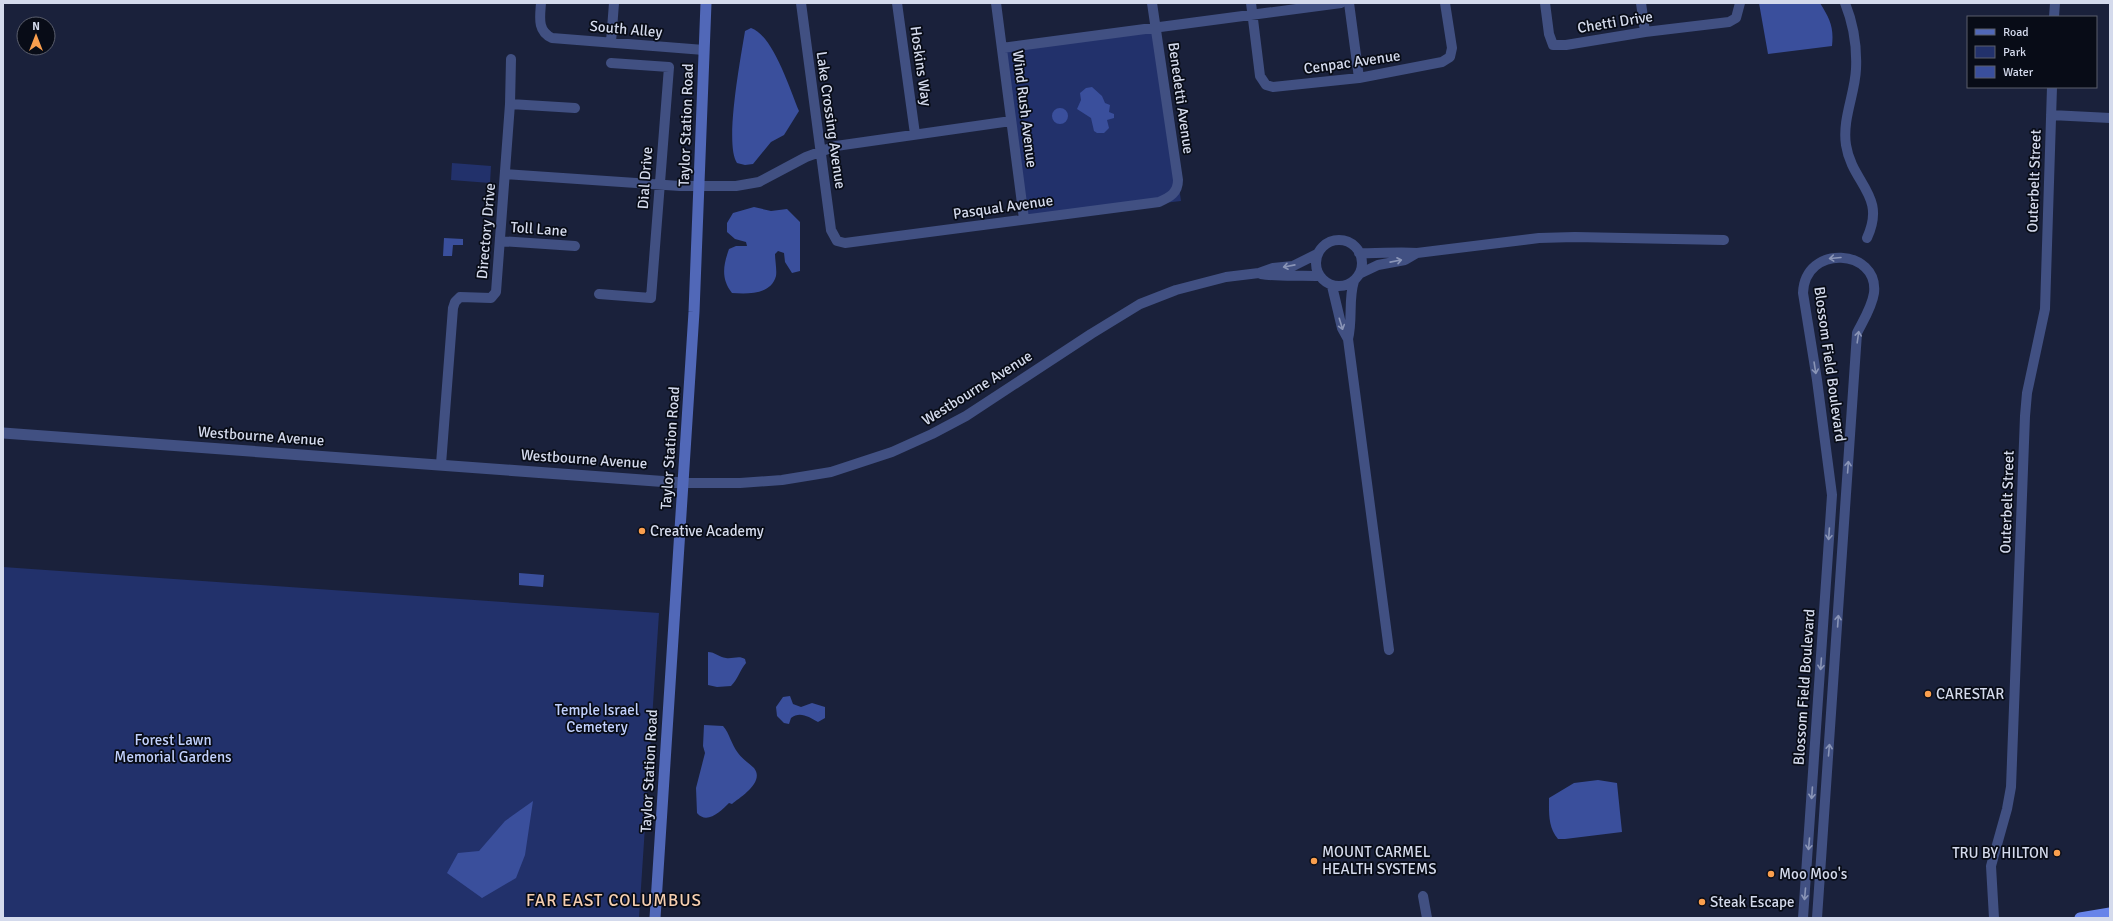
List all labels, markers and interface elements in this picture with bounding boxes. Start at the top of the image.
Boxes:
street label: Chetti Drive [1576,7,1654,37]
north arrow [16,16,56,56]
legend [1967,16,2097,88]
street label: South Alley [589,17,663,41]
text: N [32,20,40,33]
street label: Hoskins Way [906,25,936,107]
text: Road [2003,25,2029,40]
street label: Benedetti Avenue [1164,41,1198,155]
text: Park [2003,45,2026,60]
street label: Cenpac Avenue [1303,46,1401,78]
street label: Wind Rush Avenue [1009,49,1041,169]
street label: Lake Crossing Avenue [812,50,850,190]
street label: Taylor Station Road [675,63,697,187]
text: Water [2003,65,2034,80]
street label: Outerbelt Street [2023,129,2045,233]
street label: Dial Drive [634,146,656,210]
street label: Directory Drive [473,182,499,280]
street label: Pasqual Avenue [952,191,1054,223]
street label: Toll Lane [510,218,568,240]
one-way arrow [1829,254,1842,261]
one-way arrow [1389,257,1402,265]
one-way arrow [1283,262,1296,270]
street label: Blossom Field Boulevard [1810,285,1850,443]
one-way arrow [1338,317,1345,330]
one-way arrow [1854,331,1861,344]
street label: Westbourne Avenue [918,347,1036,429]
one-way arrow [1811,361,1819,374]
street label: Taylor Station Road [657,386,683,510]
street label: Westbourne Avenue [197,423,325,449]
street label: Westbourne Avenue [520,446,648,472]
street label: Outerbelt Street [1996,450,2018,554]
one-way arrow [1845,461,1852,474]
place label: Creative Academy [650,522,764,540]
marker: Creative Academy [637,526,647,536]
one-way arrow [1825,527,1832,540]
street label: Blossom Field Boulevard [1790,608,1818,766]
one-way arrow [1834,615,1841,628]
one-way arrow [1817,657,1824,670]
place label: CARESTAR [1936,685,2004,703]
marker: CARESTAR [1923,689,1933,699]
park label: Temple Israel Cemetery [555,701,639,736]
street label: Taylor Station Road [637,709,661,833]
park label: Forest Lawn Memorial Gardens [114,731,232,766]
one-way arrow [1825,744,1833,757]
one-way arrow [1809,786,1816,799]
one-way arrow [1805,837,1812,850]
place label: MOUNT CARMEL HEALTH SYSTEMS [1322,843,1437,878]
place label: TRU BY HILTON [1952,844,2049,862]
marker: TRU BY HILTON [2052,848,2062,858]
marker: MOUNT CARMEL HEALTH SYSTEMS [1309,856,1319,866]
place label: Moo Moo's [1779,865,1848,883]
marker: Moo Moo's [1766,869,1776,879]
one-way arrow [1801,887,1808,900]
district label: FAR EAST COLUMBUS [526,890,702,911]
place label: Steak Escape [1710,893,1795,911]
marker: Steak Escape [1697,897,1707,907]

